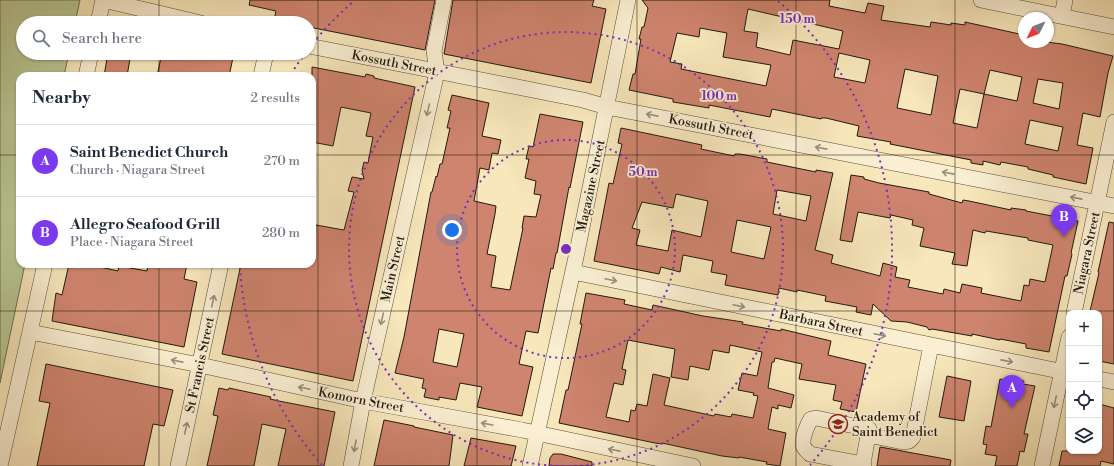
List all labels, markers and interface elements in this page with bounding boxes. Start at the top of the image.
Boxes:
text: 150 m [780,12,814,27]
north arrow [1018,12,1054,48]
search box [16,16,316,60]
icon: search [30,27,52,49]
text: Search here [62,29,142,48]
street label: Kossuth Street [350,47,438,79]
text: Nearby [32,87,91,109]
text: 100 m [701,89,737,104]
text: 2 results [251,90,300,106]
one-way arrow [424,103,432,116]
one-way arrow [646,111,659,119]
street label: Kossuth Street [667,111,755,143]
street label: Magazine Street [573,138,609,234]
text: Saint Benedict Church [70,143,228,162]
one-way arrow [814,144,827,152]
text: A [40,153,50,169]
text: 270 m [264,153,300,169]
text: Church · Niagara Street [70,162,205,178]
text: 50 m [628,165,658,180]
one-way arrow [942,169,955,177]
one-way arrow [1070,194,1083,202]
pin: B [1051,204,1077,237]
street label: Niagara Street [1070,210,1104,296]
text: Allegro Seafood Grill [70,215,220,234]
your location [442,220,462,240]
text: B [40,225,50,241]
text: 280 m [262,225,300,241]
text: Place · Niagara Street [70,234,194,250]
street label: Main Street [378,234,409,304]
centre of rings [559,242,573,256]
one-way arrow [604,276,617,284]
one-way arrow [210,295,218,308]
one-way arrow [732,302,745,310]
street label: Barbara Street [777,306,865,340]
map controls [1066,310,1102,454]
button: + [1066,310,1102,346]
one-way arrow [377,312,385,325]
street label: St Francis Street [182,315,218,414]
one-way arrow [873,331,886,339]
button: − [1066,346,1102,382]
one-way arrow [171,356,184,364]
one-way arrow [1000,357,1013,365]
pin: A [999,375,1025,408]
button: locate [1066,382,1102,418]
one-way arrow [298,384,311,392]
street label: Komorn Street [317,384,406,416]
one-way arrow [1051,395,1059,408]
place label: Academy of Saint Benedict [851,409,939,440]
school or university icon: Academy of Saint Benedict [827,413,849,435]
button: layers [1066,418,1102,454]
one-way arrow [481,420,494,428]
one-way arrow [183,422,191,435]
one-way arrow [350,439,358,452]
one-way arrow [608,446,621,454]

